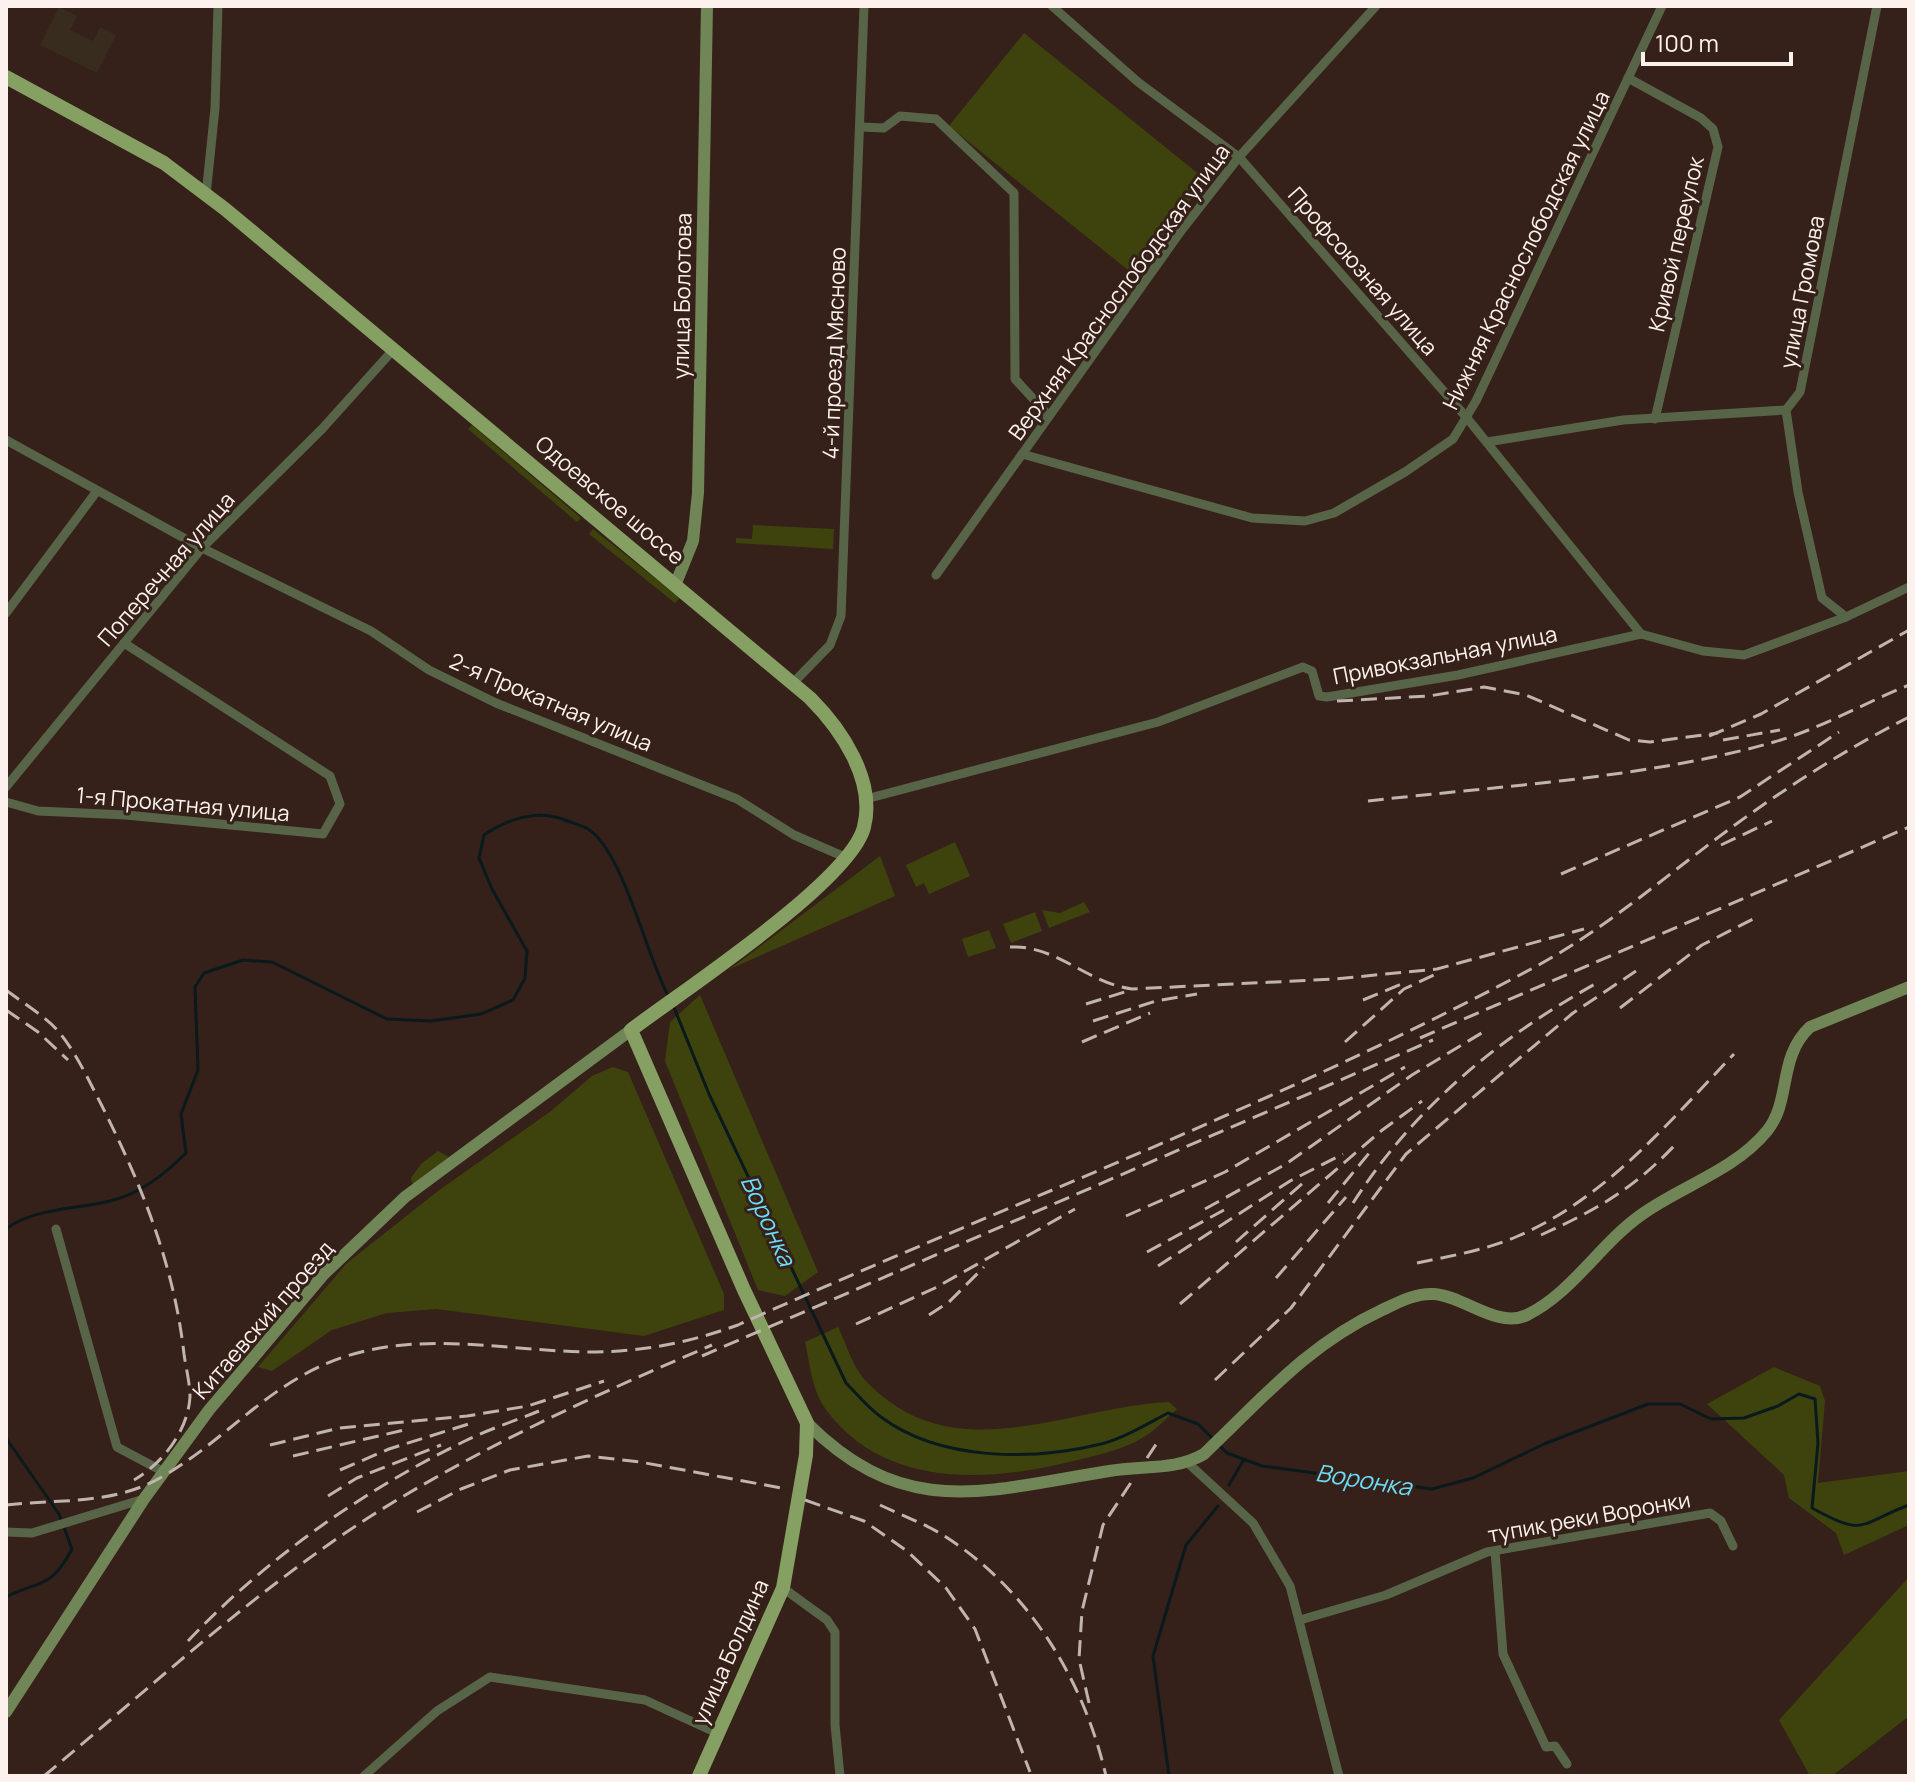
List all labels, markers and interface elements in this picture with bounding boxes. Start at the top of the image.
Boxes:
scale bar [1643,16,1791,66]
text: 100 m [1655,26,1719,59]
street label: Нижняя Краснослободская улица [1435,85,1617,415]
street label: Верхняя Краснослободская улица [1001,138,1237,446]
street label: Кривой переулок [1641,152,1711,335]
street label: Профсоюзная улица [1281,180,1445,362]
street label: улица Болотова [666,213,698,379]
street label: улица Громова [1772,213,1832,371]
street label: 4-й проезд Мясново [815,246,853,460]
street label: Одоевское шоссе [529,429,691,572]
street label: Поперечная улица [91,485,241,653]
street label: Привокзальная улица [1330,619,1560,691]
street label: 2-я Прокатная улица [445,646,657,758]
street label: 1-я Прокатная улица [75,780,291,828]
water label: Воронка [734,1169,805,1272]
street label: Китаевский проезд [186,1234,340,1406]
water label: Воронка [1314,1455,1416,1503]
street label: тупик реки Воронки [1485,1484,1693,1550]
street label: улица Болдина [684,1574,776,1730]

